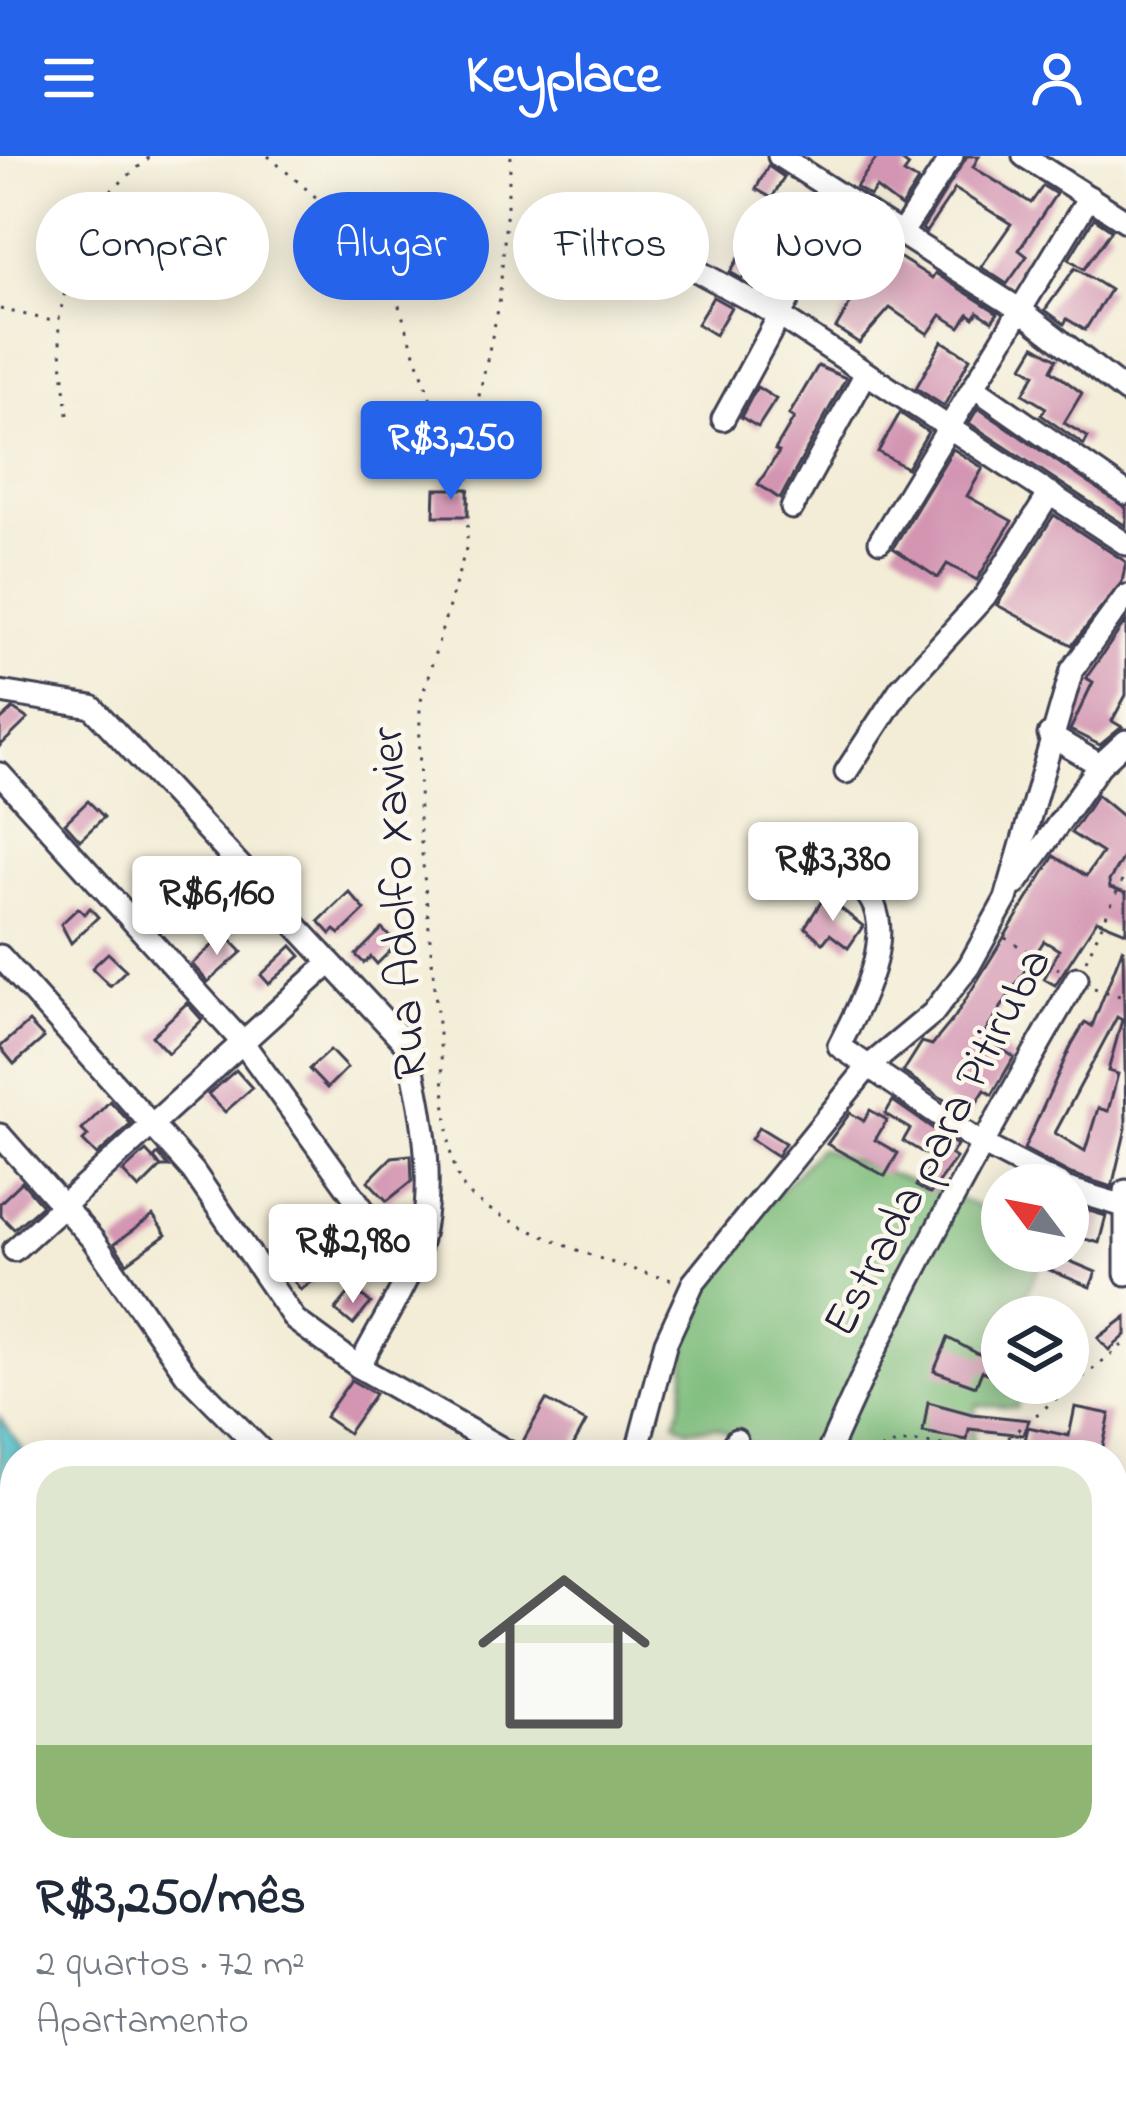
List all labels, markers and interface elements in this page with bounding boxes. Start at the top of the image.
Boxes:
text: Keyplace [466,39,660,117]
icon: menu [36,45,102,111]
icon: person [1024,45,1090,111]
chip: Comprar [36,192,269,300]
chip: Alugar [293,192,489,300]
chip: Filtros [513,192,709,300]
chip: Novo [733,192,905,300]
pin: R$3,250 [340,401,562,503]
text: R$3,250 [388,411,514,468]
street label: Rua Adolfo Xavier [354,724,448,1082]
pin: R$3,380 [722,822,944,924]
text: R$3,380 [775,832,891,889]
pin: R$6,160 [106,856,328,958]
text: R$6,160 [159,866,275,923]
street label: Estrada para Pitiruba [807,936,1071,1350]
north arrow [981,1164,1089,1272]
map controls [981,1164,1089,1404]
pin: R$2,980 [242,1204,464,1306]
text: R$2,980 [296,1214,410,1271]
button: layers [981,1296,1089,1404]
icon: home [456,1544,672,1760]
text: R$3,250/mês [36,1862,306,1937]
text: 2 quartos · 72 m² [36,1937,305,1994]
text: Apartamento [36,1994,249,2051]

